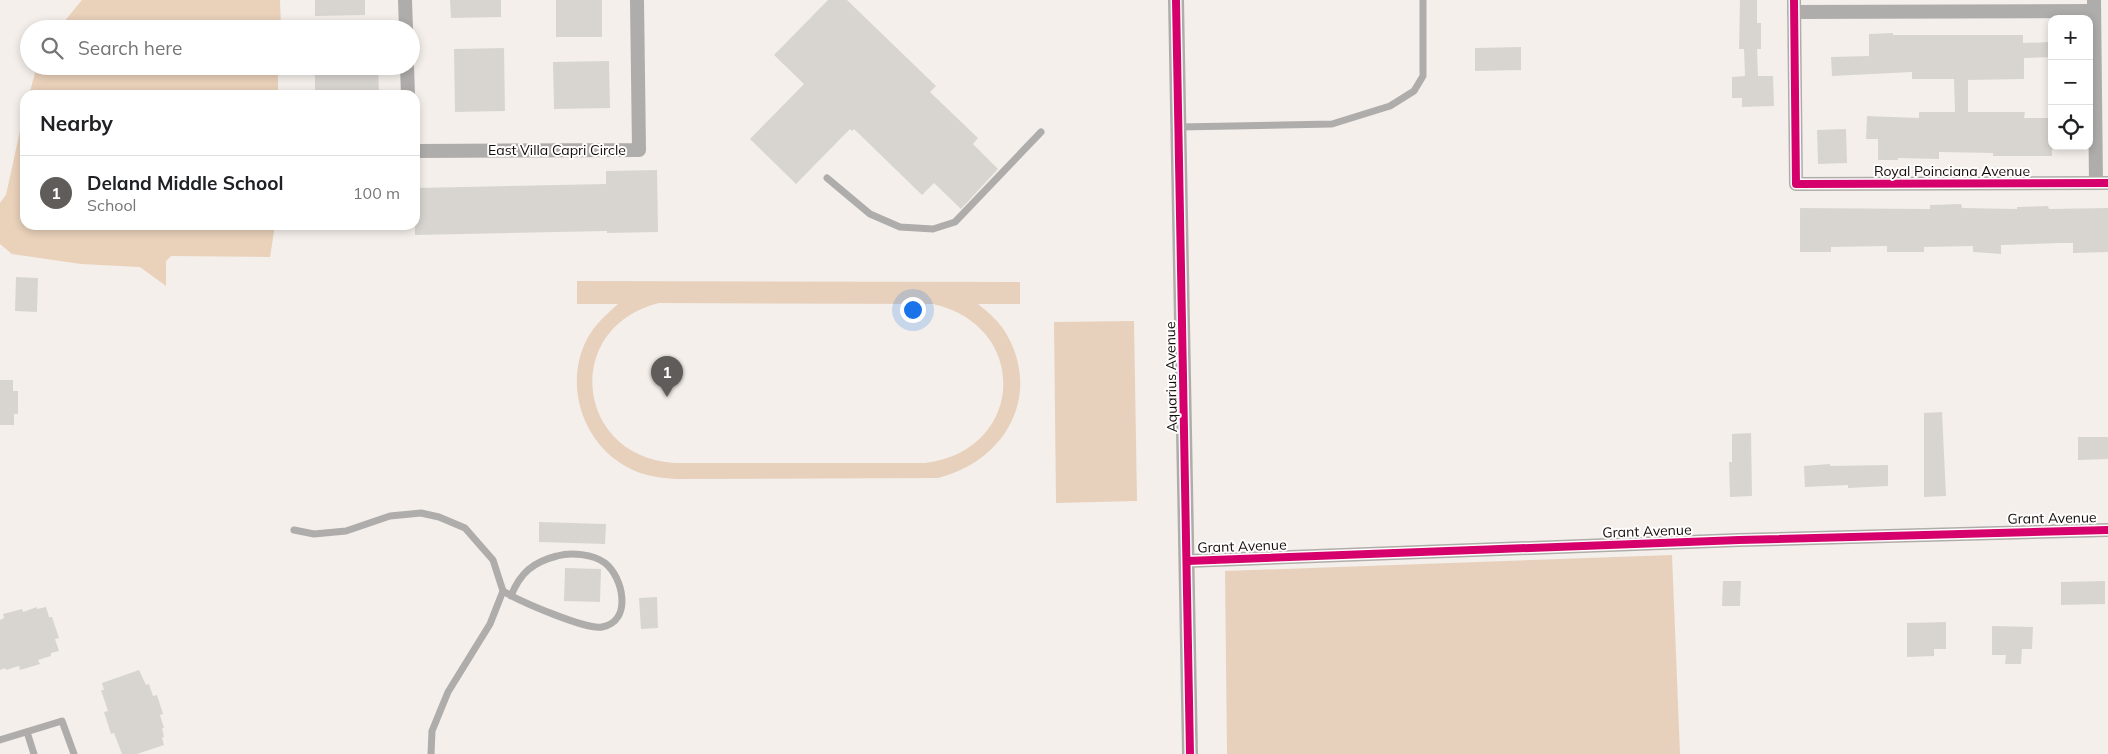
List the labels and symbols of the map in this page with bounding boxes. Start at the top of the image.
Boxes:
street label: East Villa Capri Circle [488,141,626,159]
street label: Royal Poinciana Avenue [1874,162,2030,180]
your location [900,297,926,323]
street label: Aquarius Avenue [1161,321,1181,433]
pin: 1 [651,356,683,397]
street label: Grant Avenue [2007,508,2097,528]
street label: Grant Avenue [1602,520,1692,542]
street label: Grant Avenue [1197,535,1287,557]

